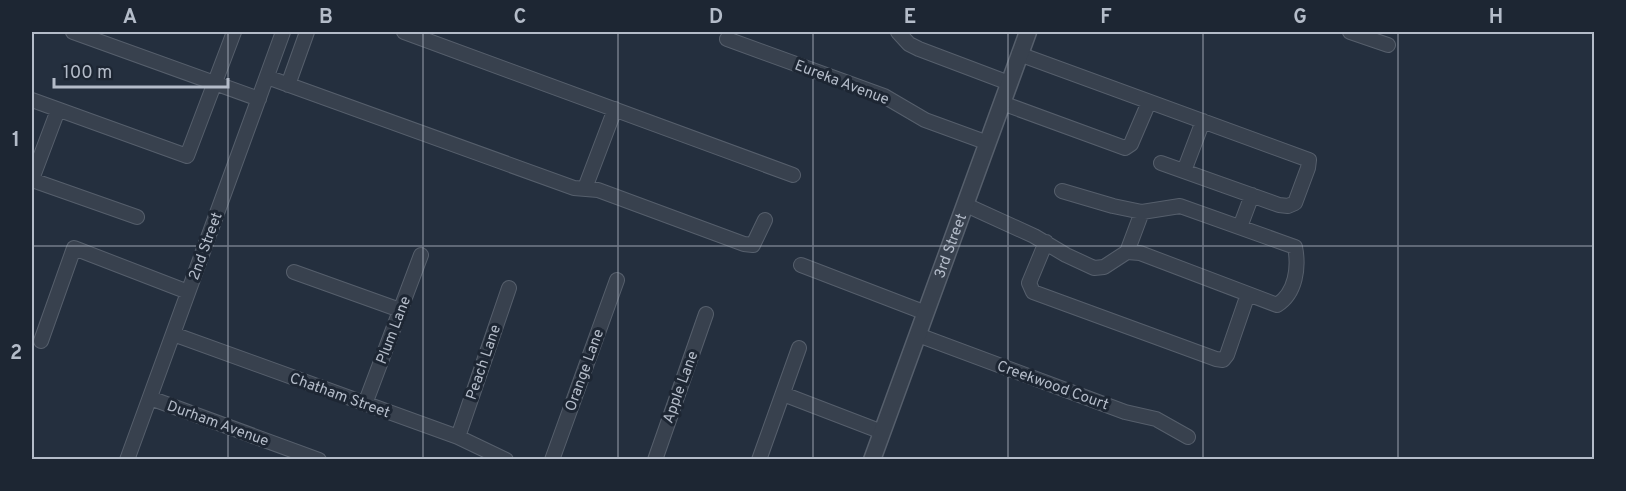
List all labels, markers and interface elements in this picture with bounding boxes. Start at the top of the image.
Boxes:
text: A [123,5,137,31]
text: B [319,5,333,31]
text: C [514,5,526,31]
text: D [709,5,723,31]
text: E [904,5,916,31]
text: F [1100,5,1112,31]
text: G [1293,5,1307,31]
text: H [1489,5,1503,31]
scale bar [54,51,228,89]
street label: Eureka Avenue [792,57,891,110]
text: 100 m [63,62,112,85]
text: 1 [12,128,20,154]
street label: 2nd Street [185,210,227,283]
street label: 3rd Street [931,211,972,281]
street label: Plum Lane [373,294,416,367]
street label: Peach Lane [463,322,506,403]
street label: Orange Lane [562,327,609,414]
text: 2 [10,341,22,367]
street label: Apple Lane [660,349,703,426]
street label: Creekwood Court [994,357,1111,415]
street label: Chatham Street [287,369,392,423]
street label: Durham Avenue [164,397,271,452]

